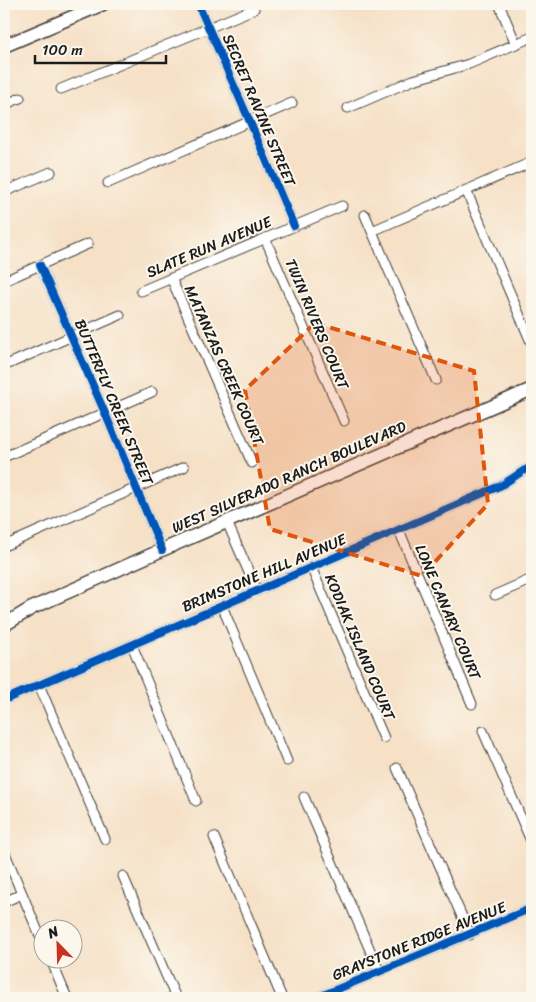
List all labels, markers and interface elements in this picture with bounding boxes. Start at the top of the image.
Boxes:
street label: SECRET RAVINE STREET [215,30,303,191]
scale bar [35,32,166,64]
text: 100 m [42,37,83,63]
street label: SLATE RUN AVENUE [142,208,277,285]
street label: TWIN RIVERS COURT [278,255,357,395]
street label: MATANZAS CREEK COURT [177,281,271,450]
street label: BUTTERFLY CREEK STREET [67,315,161,490]
street label: WEST SILVERADO RANCH BOULEVARD [167,413,411,541]
street label: BRIMSTONE HILL AVENUE [178,526,352,619]
street label: LONE CANARY COURT [408,540,489,685]
street label: KODIAK ISLAND COURT [317,570,403,726]
street label: GRAYSTONE RIDGE AVENUE [328,894,511,988]
text: N [43,919,63,946]
north arrow [32,920,82,970]

